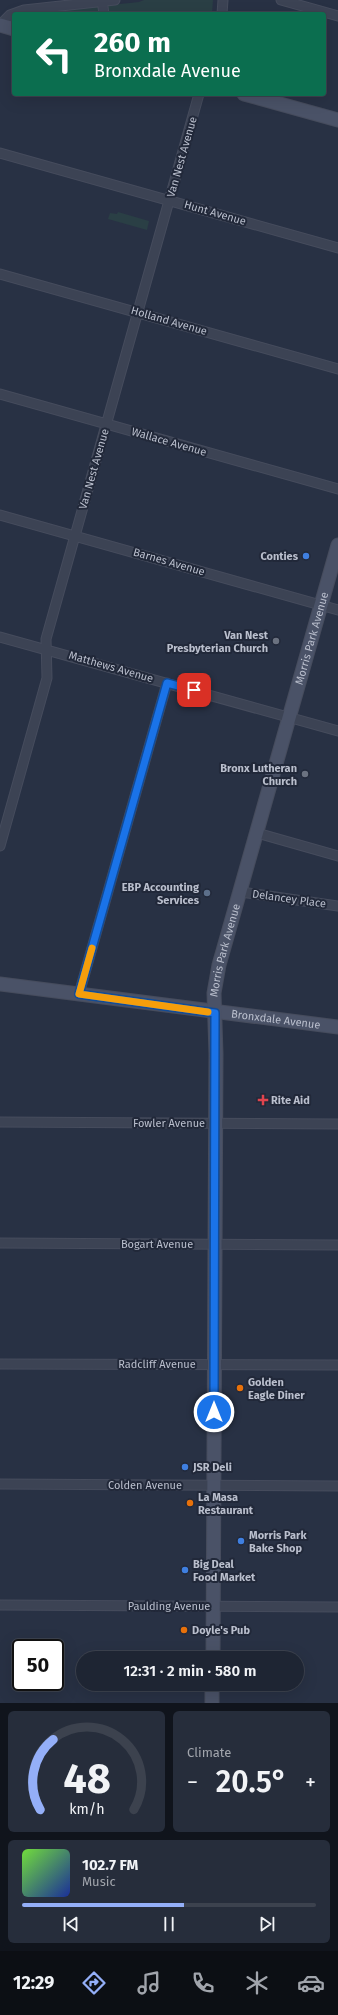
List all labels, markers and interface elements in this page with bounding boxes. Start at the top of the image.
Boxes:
text: 260 m [94,26,171,59]
icon: left [28,28,80,80]
text: Bronxdale Avenue [94,60,241,82]
street label: Van Nest Avenue [164,115,200,199]
street label: Hunt Avenue [183,198,247,228]
street label: Holland Avenue [129,304,209,338]
street label: Wallace Avenue [130,425,208,459]
street label: Van Nest Avenue [76,427,112,511]
street label: Barnes Avenue [132,546,206,578]
place label: Conties [260,550,299,563]
marker: Conties [301,551,311,561]
street label: Morris Park Avenue [292,590,331,686]
place label: Van Nest Presbyterian Church [167,629,269,655]
marker: Van Nest Presbyterian Church [271,636,281,646]
street label: Matthews Avenue [67,649,155,685]
pin [177,673,211,707]
icon: arrive [183,679,205,701]
place label: Bronx Lutheran Church [220,762,297,788]
marker: Bronx Lutheran Church [300,769,310,779]
place label: EBP Accounting Services [122,881,200,907]
street label: Delancey Place [251,887,327,911]
marker: EBP Accounting Services [202,888,212,898]
street label: Morris Park Avenue [207,902,243,998]
street label: Bronxdale Avenue [230,1007,321,1031]
place label: Rite Aid [271,1094,310,1107]
marker: Rite Aid [258,1095,268,1105]
street label: Fowler Avenue [133,1117,205,1130]
street label: Bogart Avenue [121,1238,193,1251]
street label: Radcliff Avenue [118,1358,196,1371]
place label: Golden Eagle Diner [248,1376,305,1402]
marker: Golden Eagle Diner [235,1383,245,1393]
position arrow [193,1391,235,1433]
place label: JSR Deli [192,1461,232,1474]
marker: JSR Deli [180,1462,190,1472]
street label: Colden Avenue [108,1479,182,1492]
place label: La Masa Restaurant [198,1491,254,1517]
marker: La Masa Restaurant [185,1498,195,1508]
place label: Morris Park Bake Shop [249,1529,307,1555]
marker: Morris Park Bake Shop [236,1536,246,1546]
place label: Big Deal Food Market [193,1558,256,1584]
marker: Big Deal Food Market [180,1565,190,1575]
street label: Paulding Avenue [128,1600,210,1613]
place label: Doyle's Pub [192,1624,250,1637]
marker: Doyle's Pub [179,1625,189,1635]
speed limit sign: 50 [12,1639,64,1691]
text: 12:31 · 2 min · 580 m [124,1662,256,1680]
text: Climate [187,1745,231,1760]
text: 48 [63,1753,110,1803]
text: 20.5° [216,1764,287,1800]
text: − [187,1769,198,1796]
text: + [305,1769,316,1796]
text: km/h [69,1800,104,1817]
text: 102.7 FM [82,1856,138,1874]
text: Music [82,1874,116,1889]
icon: previous [60,1913,82,1935]
icon: pause [158,1913,180,1935]
icon: next [256,1913,278,1935]
icon: directions [80,1969,108,1997]
icon: music [135,1969,163,1997]
icon: phone [189,1969,217,1997]
icon: climate [243,1969,271,1997]
icon: car [297,1969,325,1997]
text: 12:29 [13,1972,54,1994]

